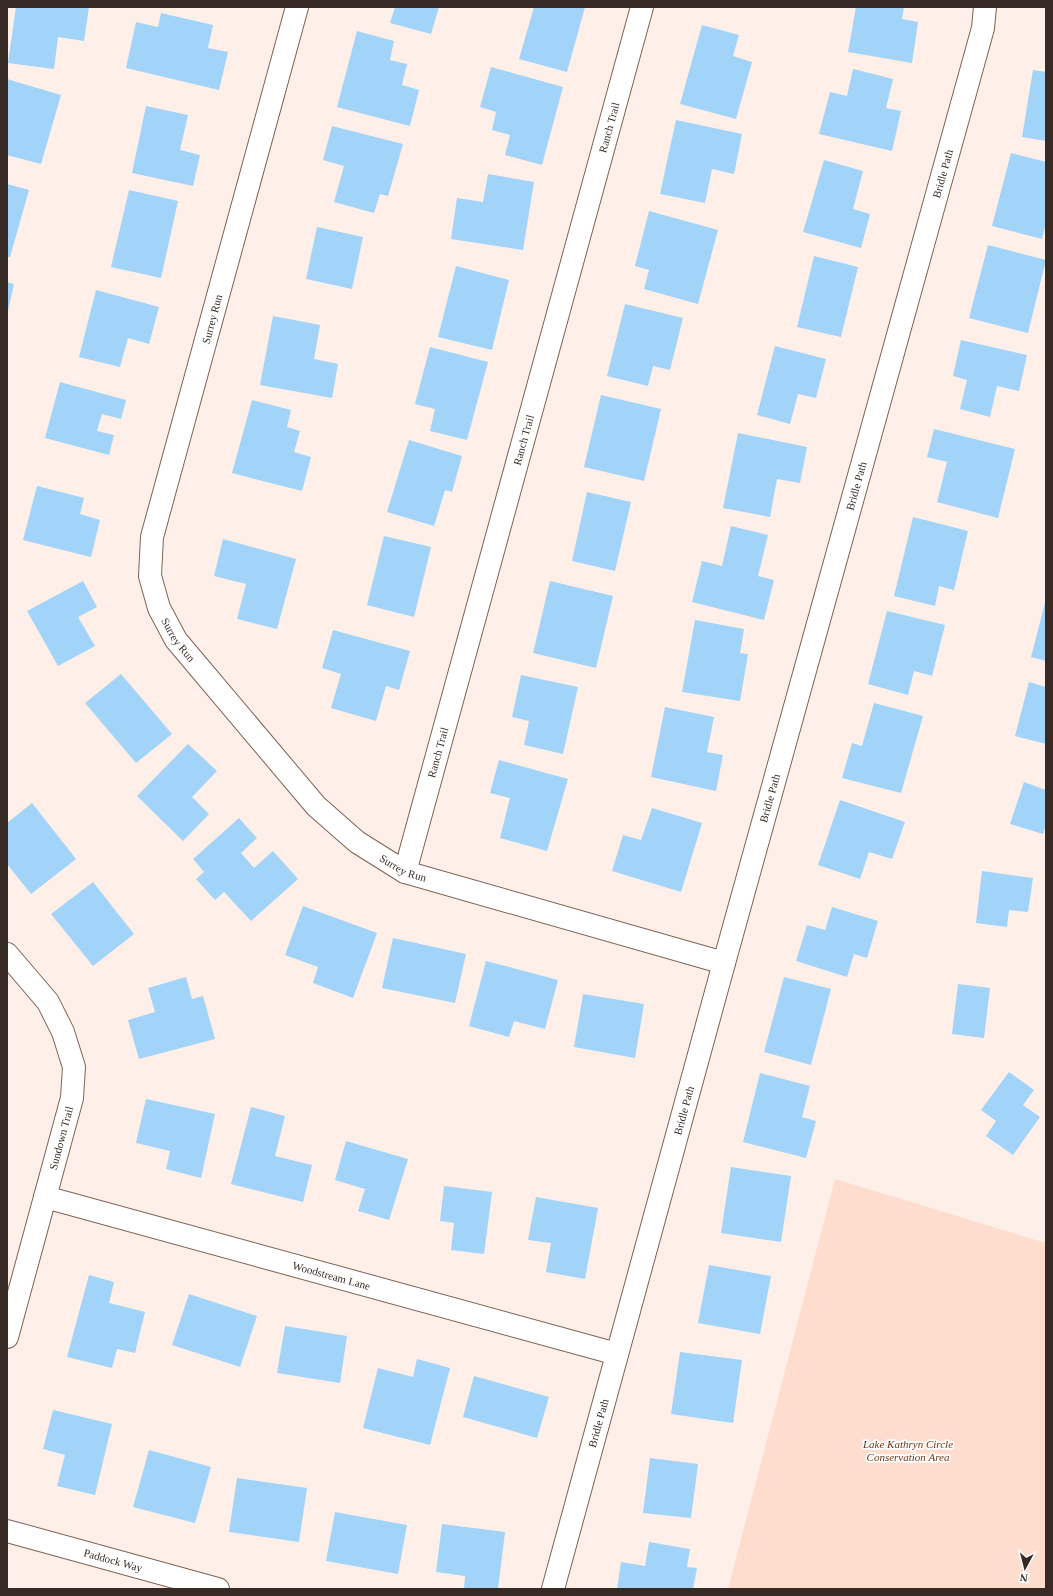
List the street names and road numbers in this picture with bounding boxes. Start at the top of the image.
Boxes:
street label: Ranch Trail [596,101,622,154]
street label: Bridle Path [930,148,955,199]
street label: Surrey Run [200,293,224,345]
street label: Ranch Trail [511,413,536,466]
street label: Bridle Path [844,460,869,512]
street label: Surrey Run [159,616,198,664]
street label: Ranch Trail [425,726,450,779]
street label: Bridle Path [757,772,782,824]
street label: Surrey Run [378,852,428,884]
street label: Bridle Path [671,1084,696,1136]
street label: Sundown Trail [47,1105,75,1171]
street label: Woodstream Lane [291,1259,372,1292]
street label: Bridle Path [586,1397,611,1449]
street label: Paddock Way [82,1546,144,1574]

